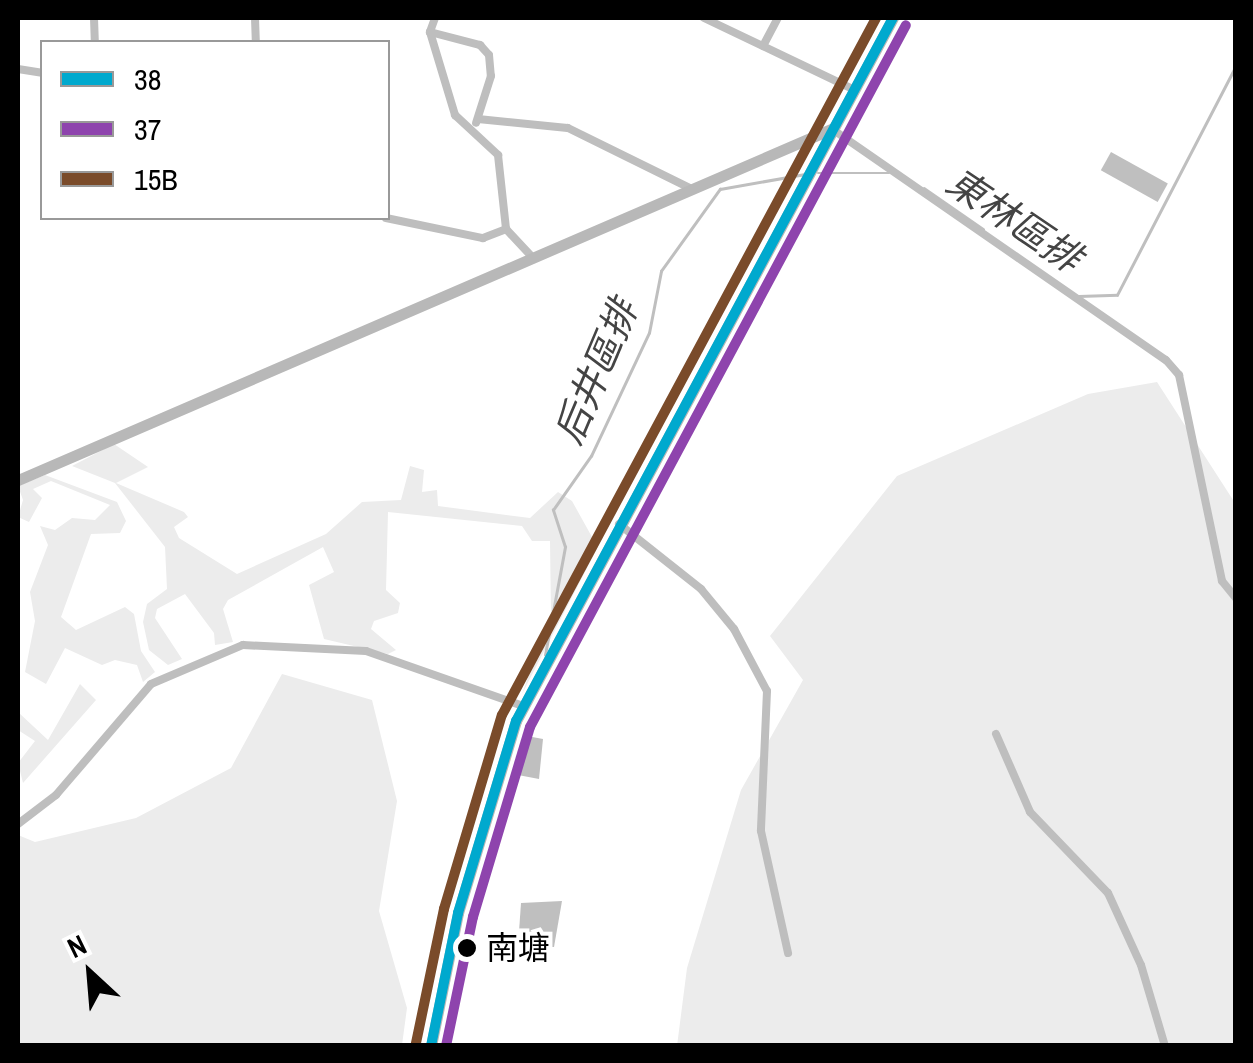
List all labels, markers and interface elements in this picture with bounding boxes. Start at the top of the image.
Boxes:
legend [40,40,390,220]
text: 38 [134,59,161,99]
text: 37 [134,109,161,149]
text: 15B [134,159,178,199]
water label: 東林區排 [938,159,1090,281]
water label: 后井區排 [545,293,647,451]
north arrow [40,923,140,1023]
text: N [61,925,93,967]
place label: 南塘 [486,929,550,967]
marker: 南塘 [457,938,477,958]

